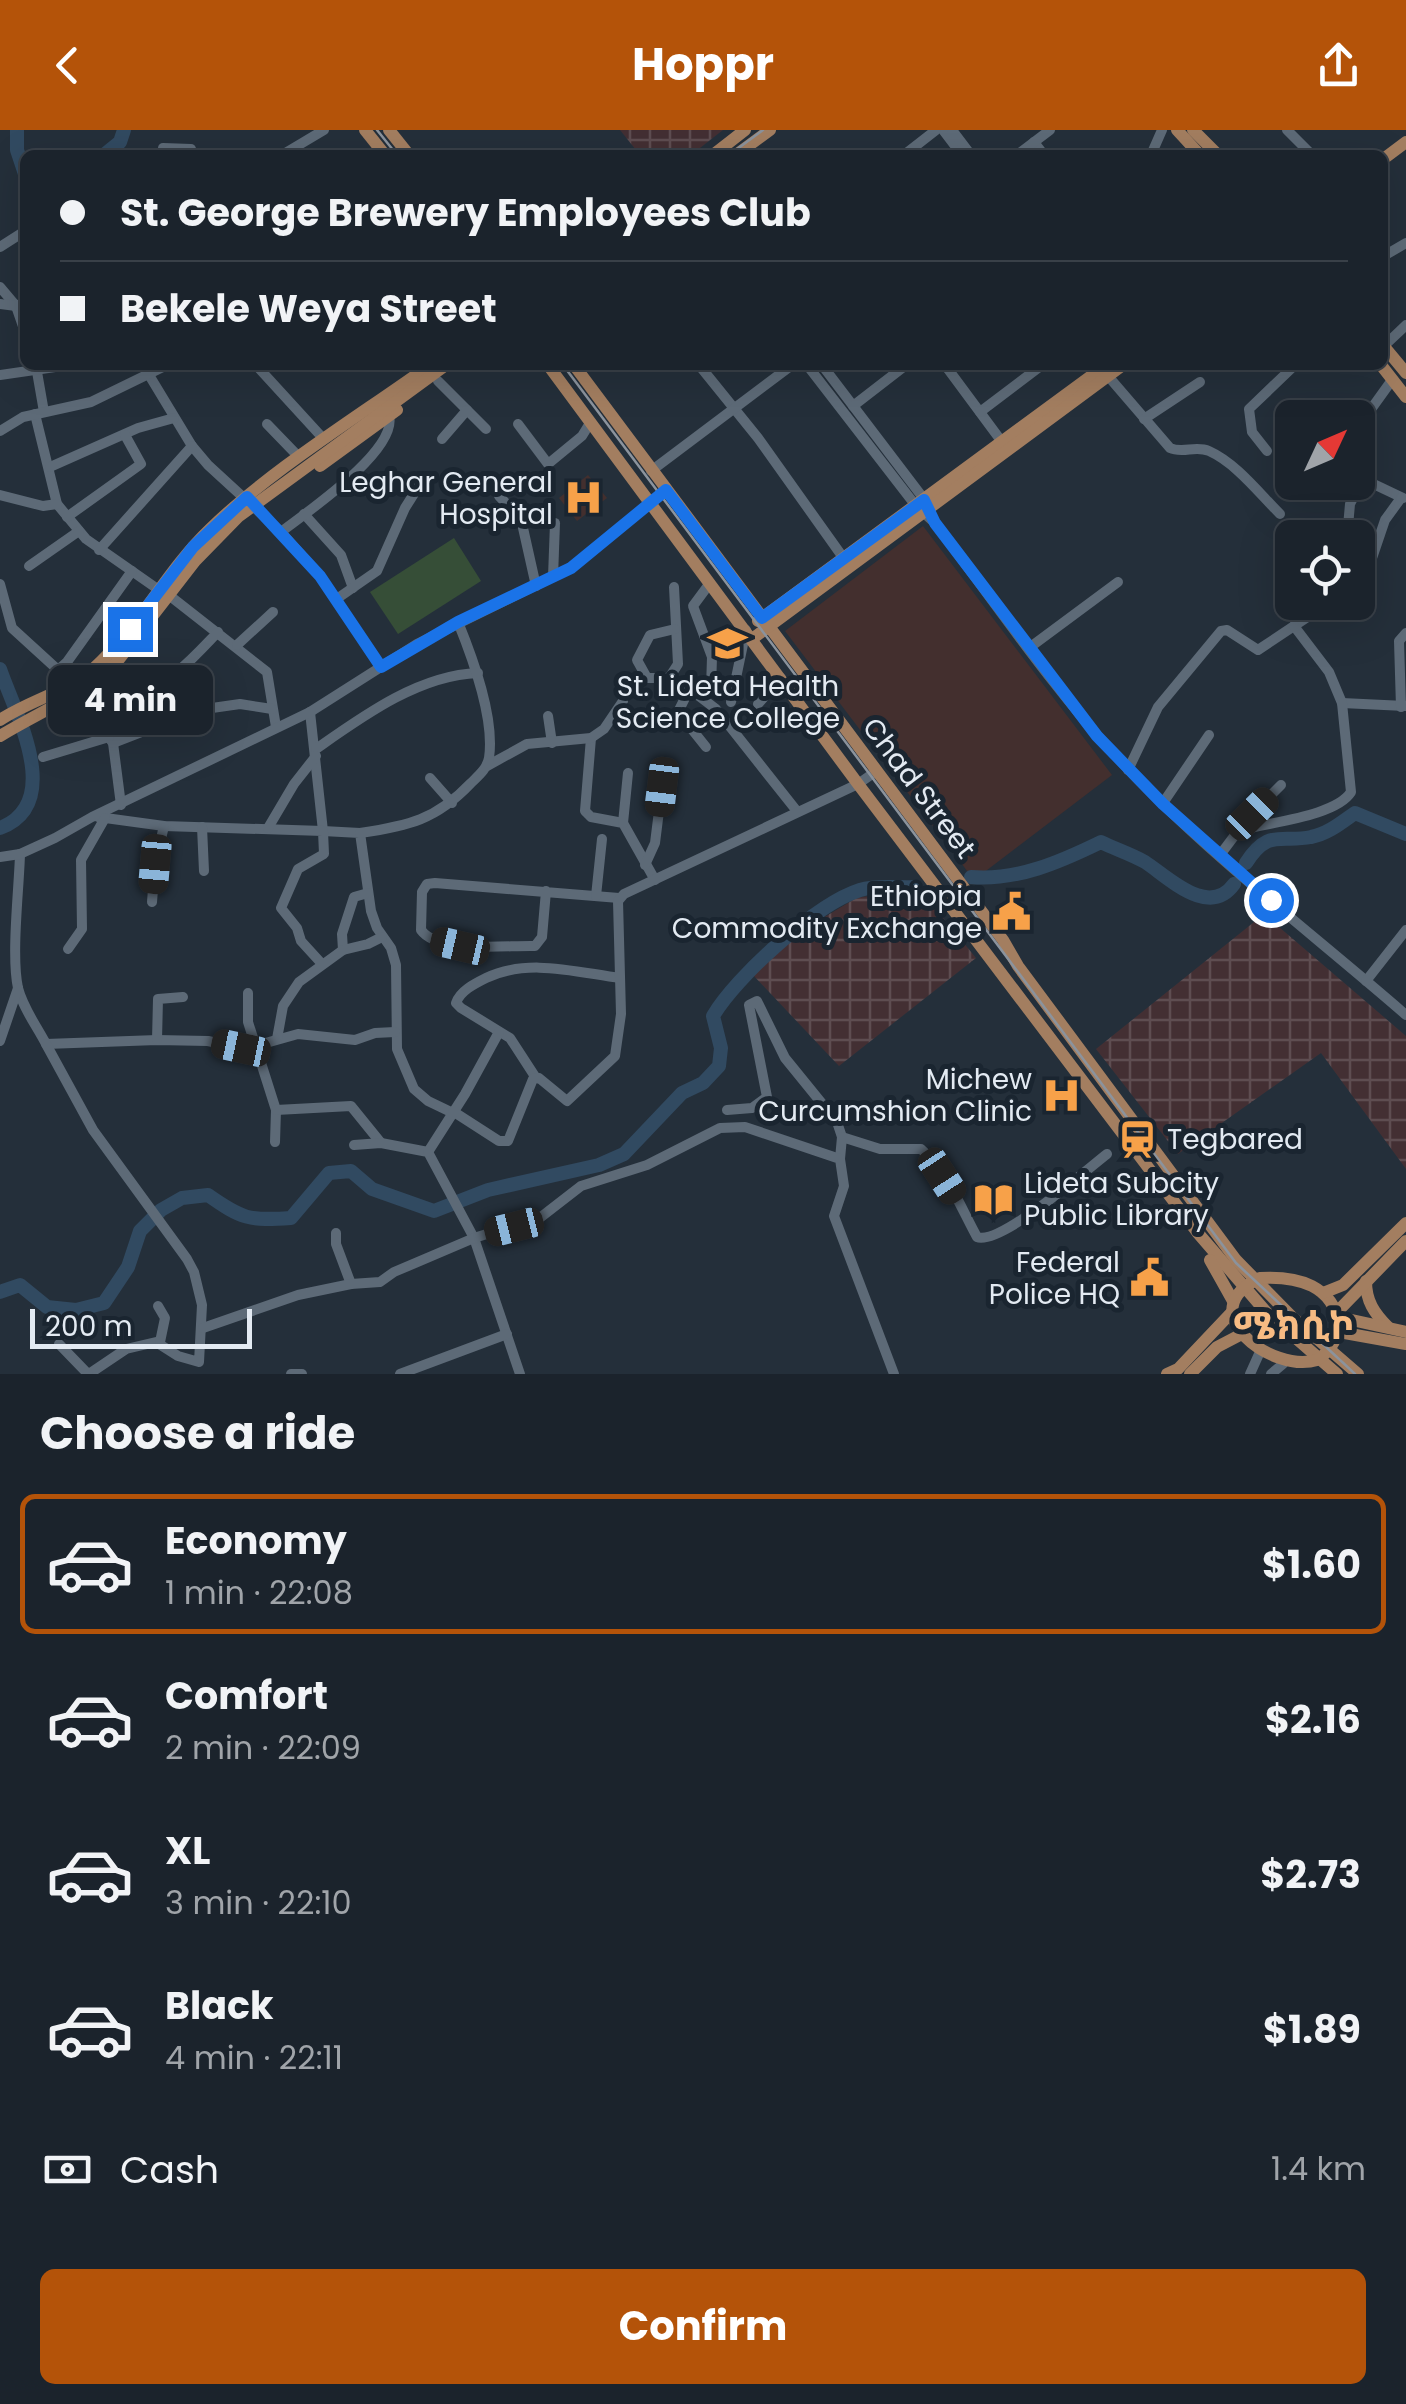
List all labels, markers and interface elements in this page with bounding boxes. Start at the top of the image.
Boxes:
text: Hoppr [632,33,774,96]
icon: back [40,38,95,93]
icon: share [1311,38,1366,93]
text: St. George Brewery Employees Club [120,186,811,239]
text: Bekele Weya Street [120,282,497,335]
north arrow [1275,400,1375,500]
map controls [1275,400,1375,620]
place label: Leghar General Hospital [339,463,553,534]
hospital icon: Leghar General Hospital [562,477,604,519]
button: locate [1275,520,1375,620]
route end [108,607,153,652]
school or university icon: St. Lideta Health Science College [707,622,749,664]
callout: 4 min [48,664,212,734]
place label: St. Lideta Health Science College [616,667,840,738]
text: 4 min [84,677,177,722]
street label: Chad Street [853,710,985,866]
car [643,755,681,819]
car [1220,782,1284,846]
car [137,833,173,895]
place label: Ethiopia Commodity Exchange [672,877,982,948]
route start [1249,878,1294,923]
public building icon: Ethiopia Commodity Exchange [991,891,1033,933]
car [427,925,493,967]
car [209,1027,273,1069]
place label: Michew Curcumshion Clinic [758,1060,1032,1131]
hospital icon: Michew Curcumshion Clinic [1041,1074,1083,1116]
station icon: Tegbared [1116,1118,1158,1160]
place label: Tegbared [1167,1120,1303,1159]
car [913,1143,971,1209]
place label: Lideta Subcity Public Library [1024,1164,1219,1235]
library icon: Lideta Subcity Public Library [973,1178,1015,1220]
car [481,1205,547,1249]
place label: Federal Police HQ [989,1243,1120,1314]
public building icon: Federal Police HQ [1129,1257,1171,1299]
district label: ሜክሲኮ [1233,1299,1355,1352]
scale bar [30,1304,252,1348]
text: 200 m [45,1307,133,1346]
text: Choose a ride [40,1402,355,1465]
text: Economy [165,1514,347,1567]
icon: car [45,1519,135,1609]
text: $1.60 [1262,1538,1361,1591]
text: 1 min · 22:08 [165,1570,353,1615]
text: Comfort [165,1669,328,1722]
icon: car [45,1674,135,1764]
text: $2.16 [1265,1693,1361,1746]
text: 2 min · 22:09 [165,1725,361,1770]
text: XL [165,1824,210,1877]
icon: car [45,1829,135,1919]
text: $2.73 [1260,1848,1361,1901]
text: 3 min · 22:10 [165,1880,352,1925]
text: Black [165,1979,274,2032]
icon: car [45,1984,135,2074]
text: $1.89 [1263,2003,1361,2056]
text: 4 min · 22:11 [165,2035,343,2080]
icon: cash [40,2142,95,2197]
text: Cash [120,2143,219,2196]
text: 1.4 km [1271,2146,1366,2191]
button: Confirm [40,2269,1366,2384]

